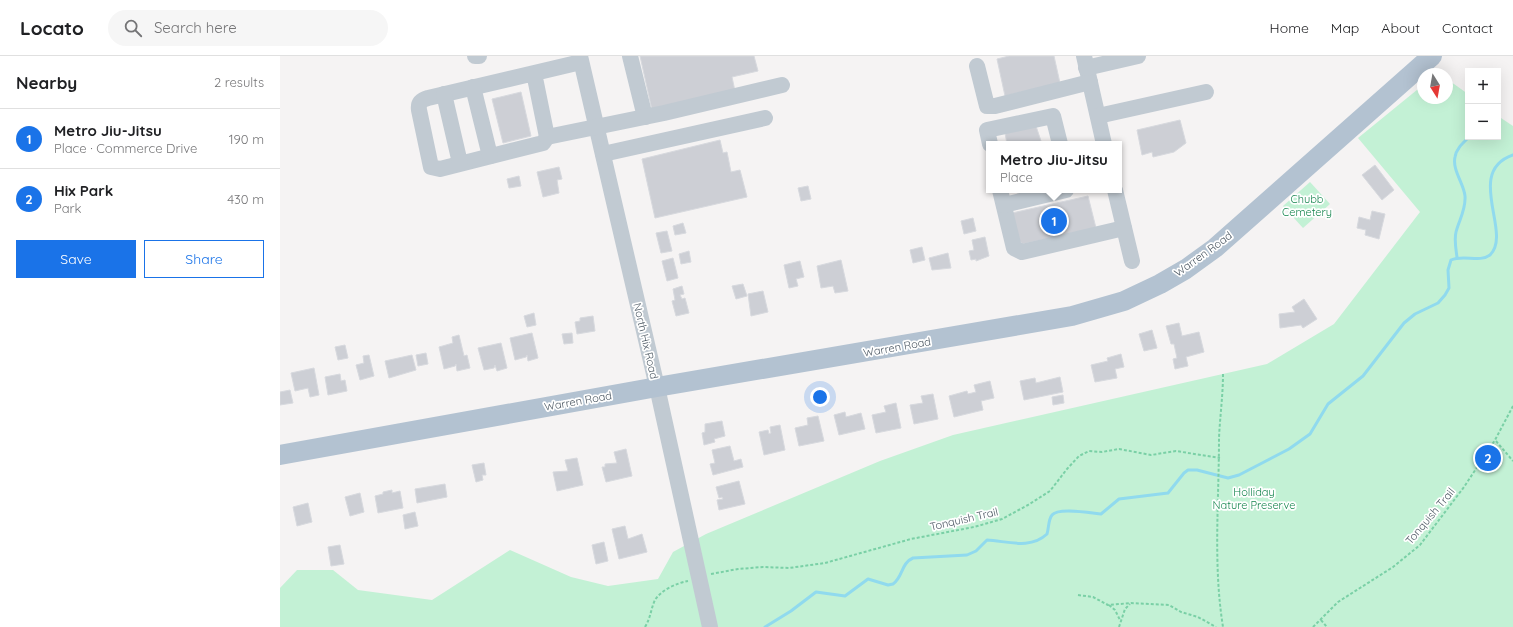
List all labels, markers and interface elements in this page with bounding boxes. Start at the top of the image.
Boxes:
search box [108,10,388,46]
text: Locato [20,16,84,40]
icon: search [122,17,144,39]
text: Search here [154,18,237,37]
text: Home [1270,19,1309,37]
text: Map [1331,19,1359,37]
text: About [1381,19,1420,37]
text: Contact [1442,19,1493,37]
north arrow [1417,68,1453,104]
map controls [1465,68,1501,140]
button: + [1465,68,1501,104]
text: Nearby [16,72,77,93]
text: 2 results [214,74,264,90]
button: − [1465,104,1501,140]
text: Metro Jiu-Jitsu [54,121,162,140]
text: 1 [26,131,32,147]
text: 190 m [229,131,264,147]
text: Place · Commerce Drive [54,140,197,156]
popup [986,141,1122,193]
text: Metro Jiu-Jitsu [1000,150,1108,169]
text: Place [1000,169,1033,185]
text: Hix Park [54,181,113,200]
text: 2 [25,191,33,207]
text: 430 m [227,191,264,207]
park label: Chubb Cemetery [1282,192,1332,219]
text: Park [54,200,82,216]
pin: 1 [1041,206,1067,236]
street label: Warren Road [1171,228,1235,280]
button: Save [16,240,136,278]
button: Share [144,240,264,278]
street label: North Hix Road [630,302,662,380]
street label: Warren Road [862,334,932,360]
your location [810,387,830,407]
street label: Warren Road [543,388,613,414]
pin: 2 [1475,443,1501,473]
park label: Holliday Nature Preserve [1213,485,1295,512]
street label: Tonquish Trail [1402,485,1458,547]
street label: Tonquish Trail [928,504,1000,534]

